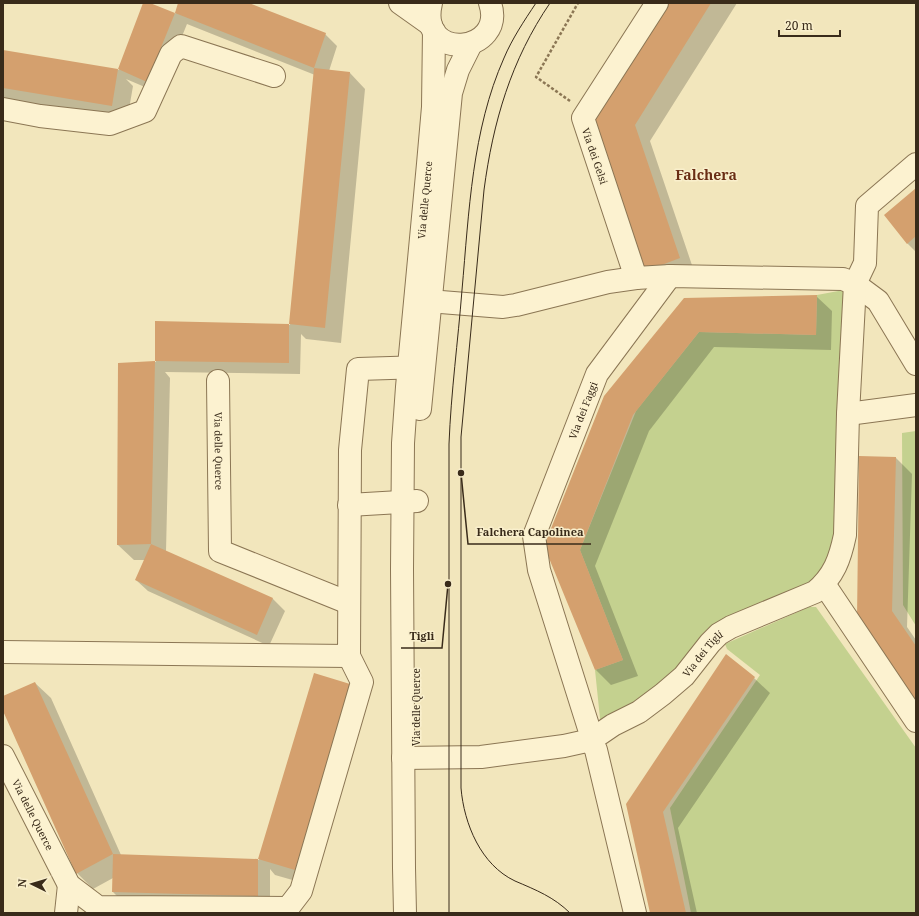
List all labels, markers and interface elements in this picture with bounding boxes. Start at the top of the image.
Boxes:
scale bar [779,12,840,38]
text: 20 m [785,17,813,34]
street label: Via dei Gelsi [579,126,611,187]
street label: Via delle Querce [414,161,435,239]
district label: Falchera [675,165,737,184]
street label: Via dei Faggi [565,379,601,441]
street label: Via delle Querce [211,412,226,490]
callout: Falchera Capolinea [468,521,591,544]
text: Falchera Capolinea [476,524,584,539]
callout: Tigli [401,625,442,648]
street label: Via dei Tigli [679,626,726,680]
text: Tigli [410,628,435,643]
street label: Via delle Querce [409,668,423,746]
street label: Via delle Querce [9,777,57,853]
north arrow [12,864,52,904]
text: N [14,878,29,888]

